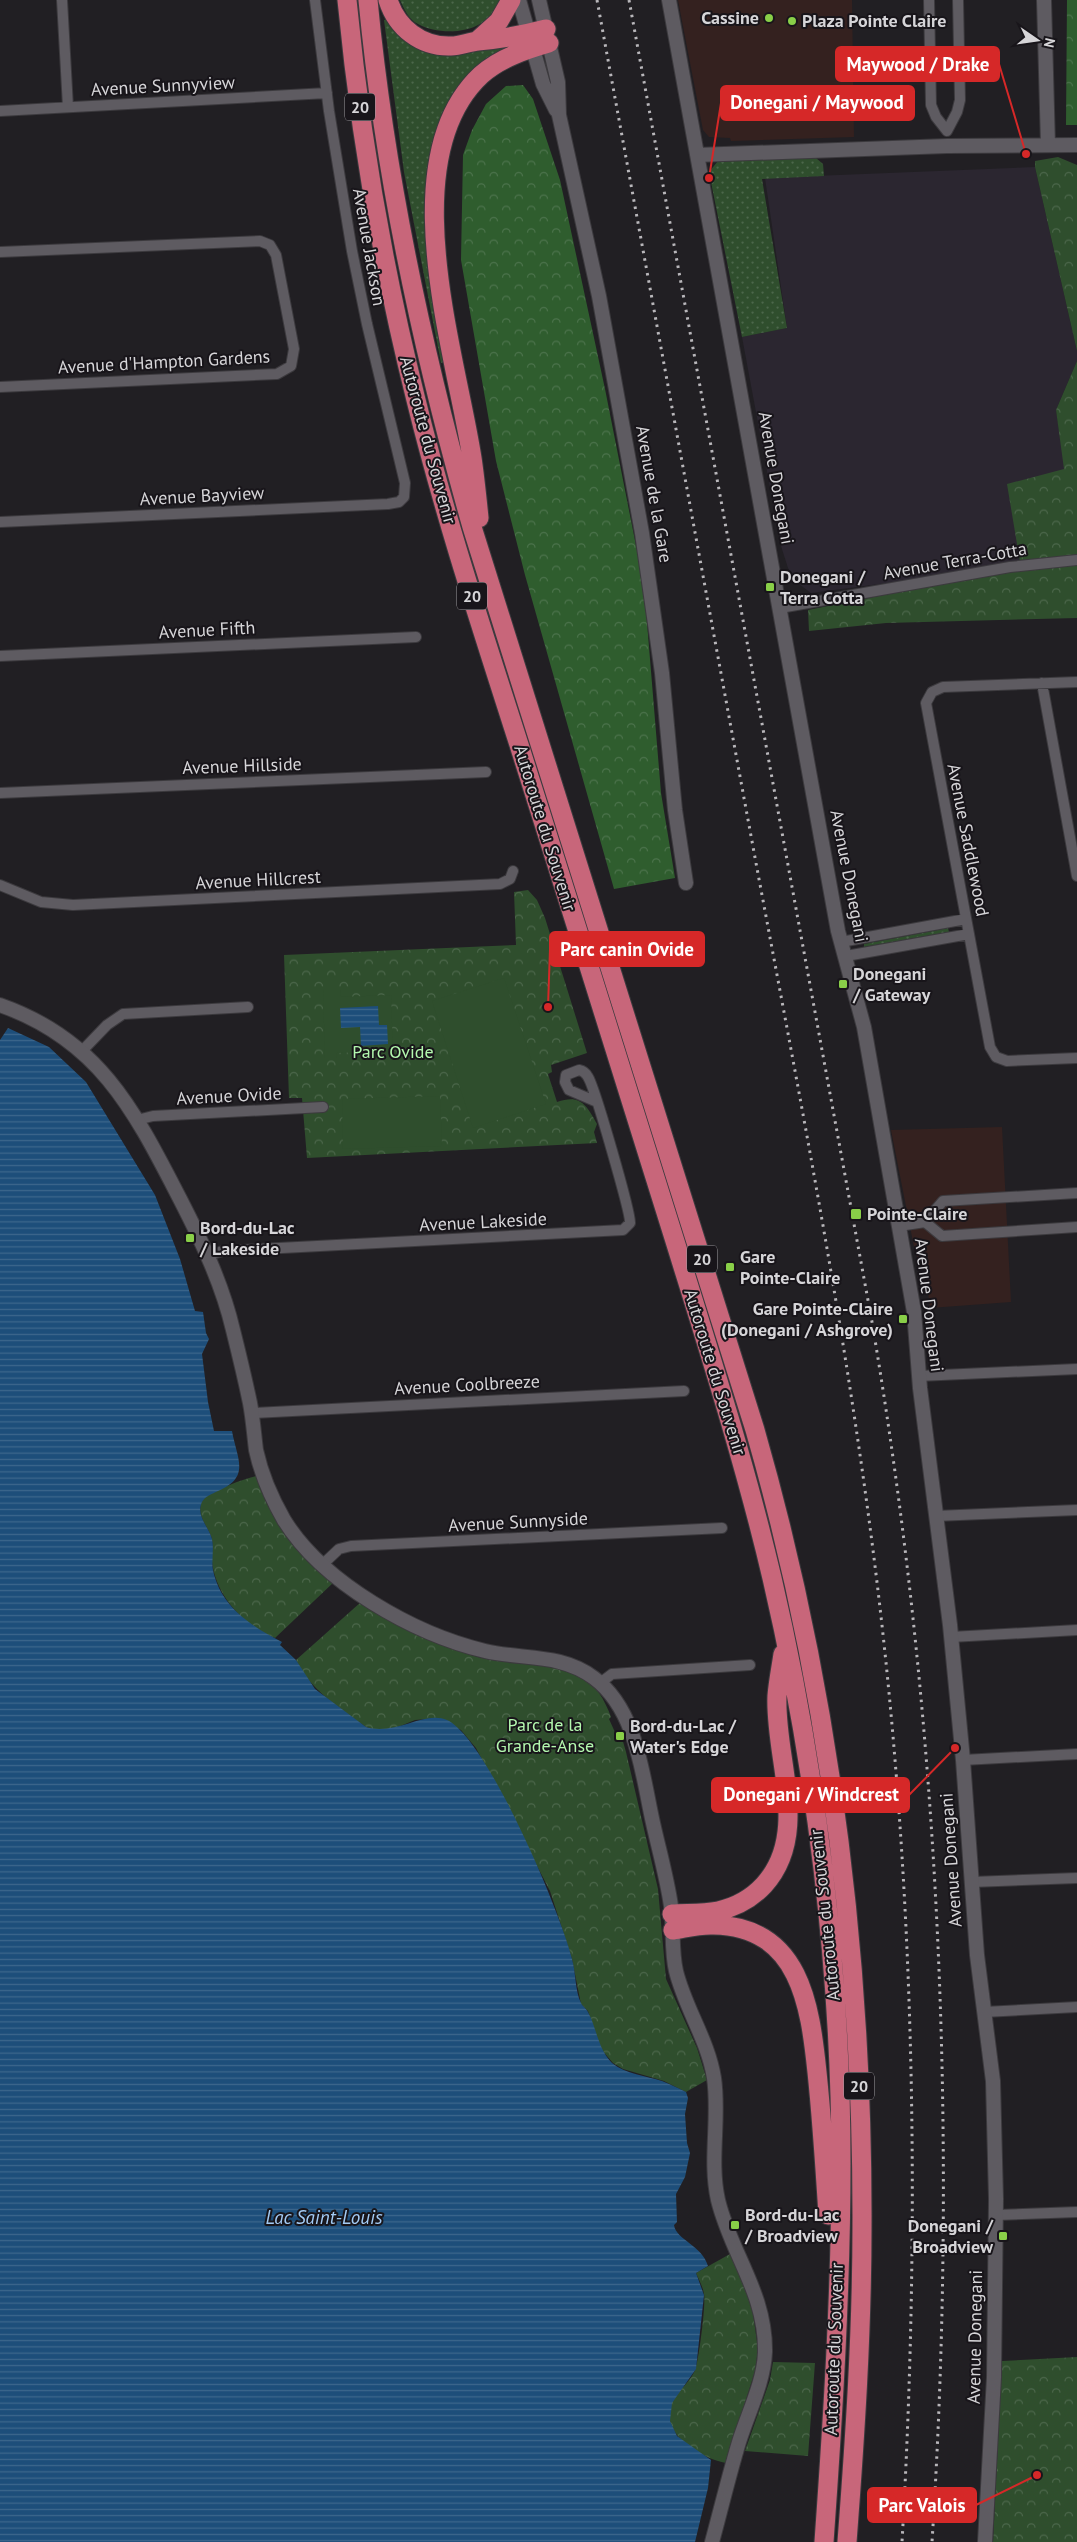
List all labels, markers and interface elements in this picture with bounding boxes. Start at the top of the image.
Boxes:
place label: Cassine [701,6,759,29]
place label: Plaza Pointe Claire [802,9,946,32]
marker: Cassine [763,12,775,24]
marker: Plaza Pointe Claire [786,15,798,27]
north arrow [1012,15,1062,65]
text: N [1040,36,1059,49]
callout: Maywood / Drake [836,47,999,81]
text: Maywood / Drake [846,52,990,76]
street label: Avenue Sunnyview [90,70,236,101]
callout: Donegani / Maywood [721,86,914,120]
text: Donegani / Maywood [730,90,904,114]
road number: 20 [345,94,375,120]
street label: Avenue Jackson [348,186,391,308]
street label: Avenue d'Hampton Gardens [57,344,271,379]
street label: Autoroute du Souvenir [395,354,462,526]
street label: Avenue Donegani [753,410,799,546]
street label: Avenue de la Gare [631,424,678,564]
street label: Avenue Bayview [139,481,266,510]
street label: Avenue Terra-Cotta [881,537,1028,584]
place label: Donegani / Terra Cotta [780,565,866,609]
marker: Donegani / Terra Cotta [764,581,776,593]
road number: 20 [457,582,487,610]
street label: Avenue Fifth [158,615,256,644]
street label: Autoroute du Souvenir [509,742,582,914]
street label: Avenue Hillside [182,752,302,779]
street label: Avenue Saddlewood [942,762,995,918]
street label: Avenue Donegani [825,808,874,944]
street label: Avenue Hillcrest [195,865,321,894]
callout: Parc canin Ovide [550,932,704,966]
text: Parc canin Ovide [560,937,694,961]
place label: Donegani / Gateway [852,962,931,1006]
marker: Donegani / Gateway [837,978,849,990]
park label: Parc Ovide [352,1040,434,1063]
street label: Avenue Ovide [176,1081,282,1110]
place label: Pointe-Claire [867,1202,967,1225]
street label: Avenue Lakeside [419,1207,547,1236]
marker: Pointe-Claire [849,1207,863,1221]
place label: Bord-du-Lac / Lakeside [199,1216,295,1260]
marker: Bord-du-Lac / Lakeside [184,1232,196,1244]
street label: Avenue Donegani [910,1237,949,1373]
place label: Gare Pointe-Claire [740,1245,840,1289]
road number: 20 [687,1246,717,1272]
marker: Gare Pointe-Claire [724,1261,736,1273]
street label: Autoroute du Souvenir [679,1286,752,1458]
place label: Gare Pointe-Claire (Donegani / Ashgrove) [721,1297,893,1341]
marker: Gare Pointe-Claire (Donegani / Ashgrove) [897,1313,909,1325]
street label: Avenue Coolbreeze [394,1369,540,1400]
street label: Avenue Sunnyside [448,1506,588,1537]
park label: Parc de la Grande-Anse [496,1713,594,1757]
place label: Bord-du-Lac / Water's Edge [630,1714,737,1758]
marker: Bord-du-Lac / Water's Edge [614,1730,626,1742]
callout: Donegani / Windcrest [712,1778,909,1812]
text: Donegani / Windcrest [723,1782,899,1806]
street label: Avenue Donegani [934,1792,967,1928]
street label: Autoroute du Souvenir [804,1828,845,2002]
road number: 20 [844,2072,874,2100]
place label: Bord-du-Lac / Broadview [744,2203,840,2247]
water label: Lac Saint-Louis [266,2205,383,2229]
place label: Donegani / Broadview [908,2214,994,2258]
marker: Bord-du-Lac / Broadview [729,2219,741,2231]
marker: Donegani / Broadview [997,2230,1009,2242]
street label: Autoroute du Souvenir [819,2262,848,2436]
street label: Avenue Donegani [962,2270,987,2404]
callout: Parc Valois [868,2488,976,2522]
text: Parc Valois [878,2493,966,2517]

